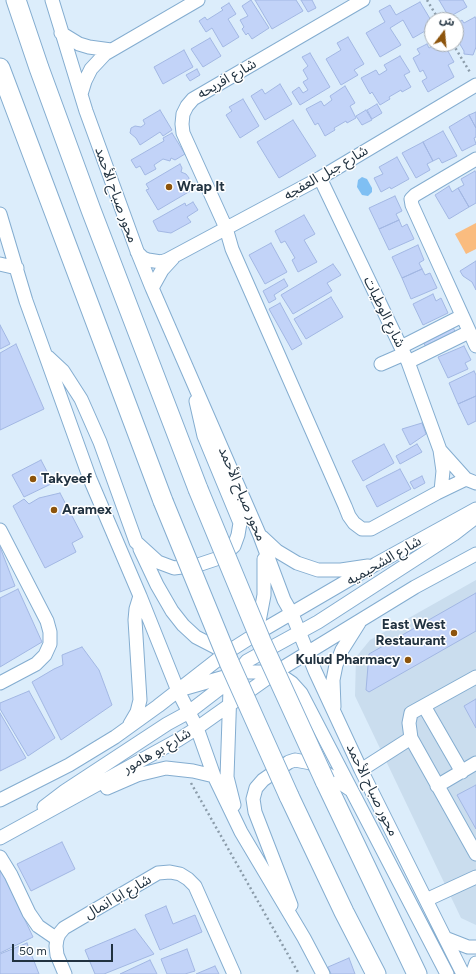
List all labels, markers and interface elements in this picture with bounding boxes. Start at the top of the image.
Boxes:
north arrow [424,12,464,52]
text: ش [438,13,456,29]
street label: شارع افريحه [194,55,260,103]
street label: شارع جبل العفجه [281,142,371,204]
street label: محور صباح الأحمد [91,145,141,245]
place label: Wrap It [177,179,225,195]
marker: Wrap It [164,182,174,192]
street label: شارع الوطيات [360,274,408,350]
street label: محور صباح الأحمد [215,444,269,544]
place label: Takyeef [41,471,92,487]
marker: Takyeef [28,474,38,484]
place label: Aramex [62,502,112,518]
marker: Aramex [49,505,59,515]
street label: شارع الشحيميه [343,533,425,589]
place label: East West Restaurant [375,617,446,650]
marker: East West Restaurant [449,628,459,638]
place label: Kulud Pharmacy [296,652,400,668]
marker: Kulud Pharmacy [403,655,413,665]
street label: شارع بو هامور [120,725,194,777]
street label: محور صباح الأحمد [342,741,402,839]
street label: شارع ابا انمال [82,871,154,923]
scale bar [14,936,115,962]
text: 50 m [19,944,47,958]

